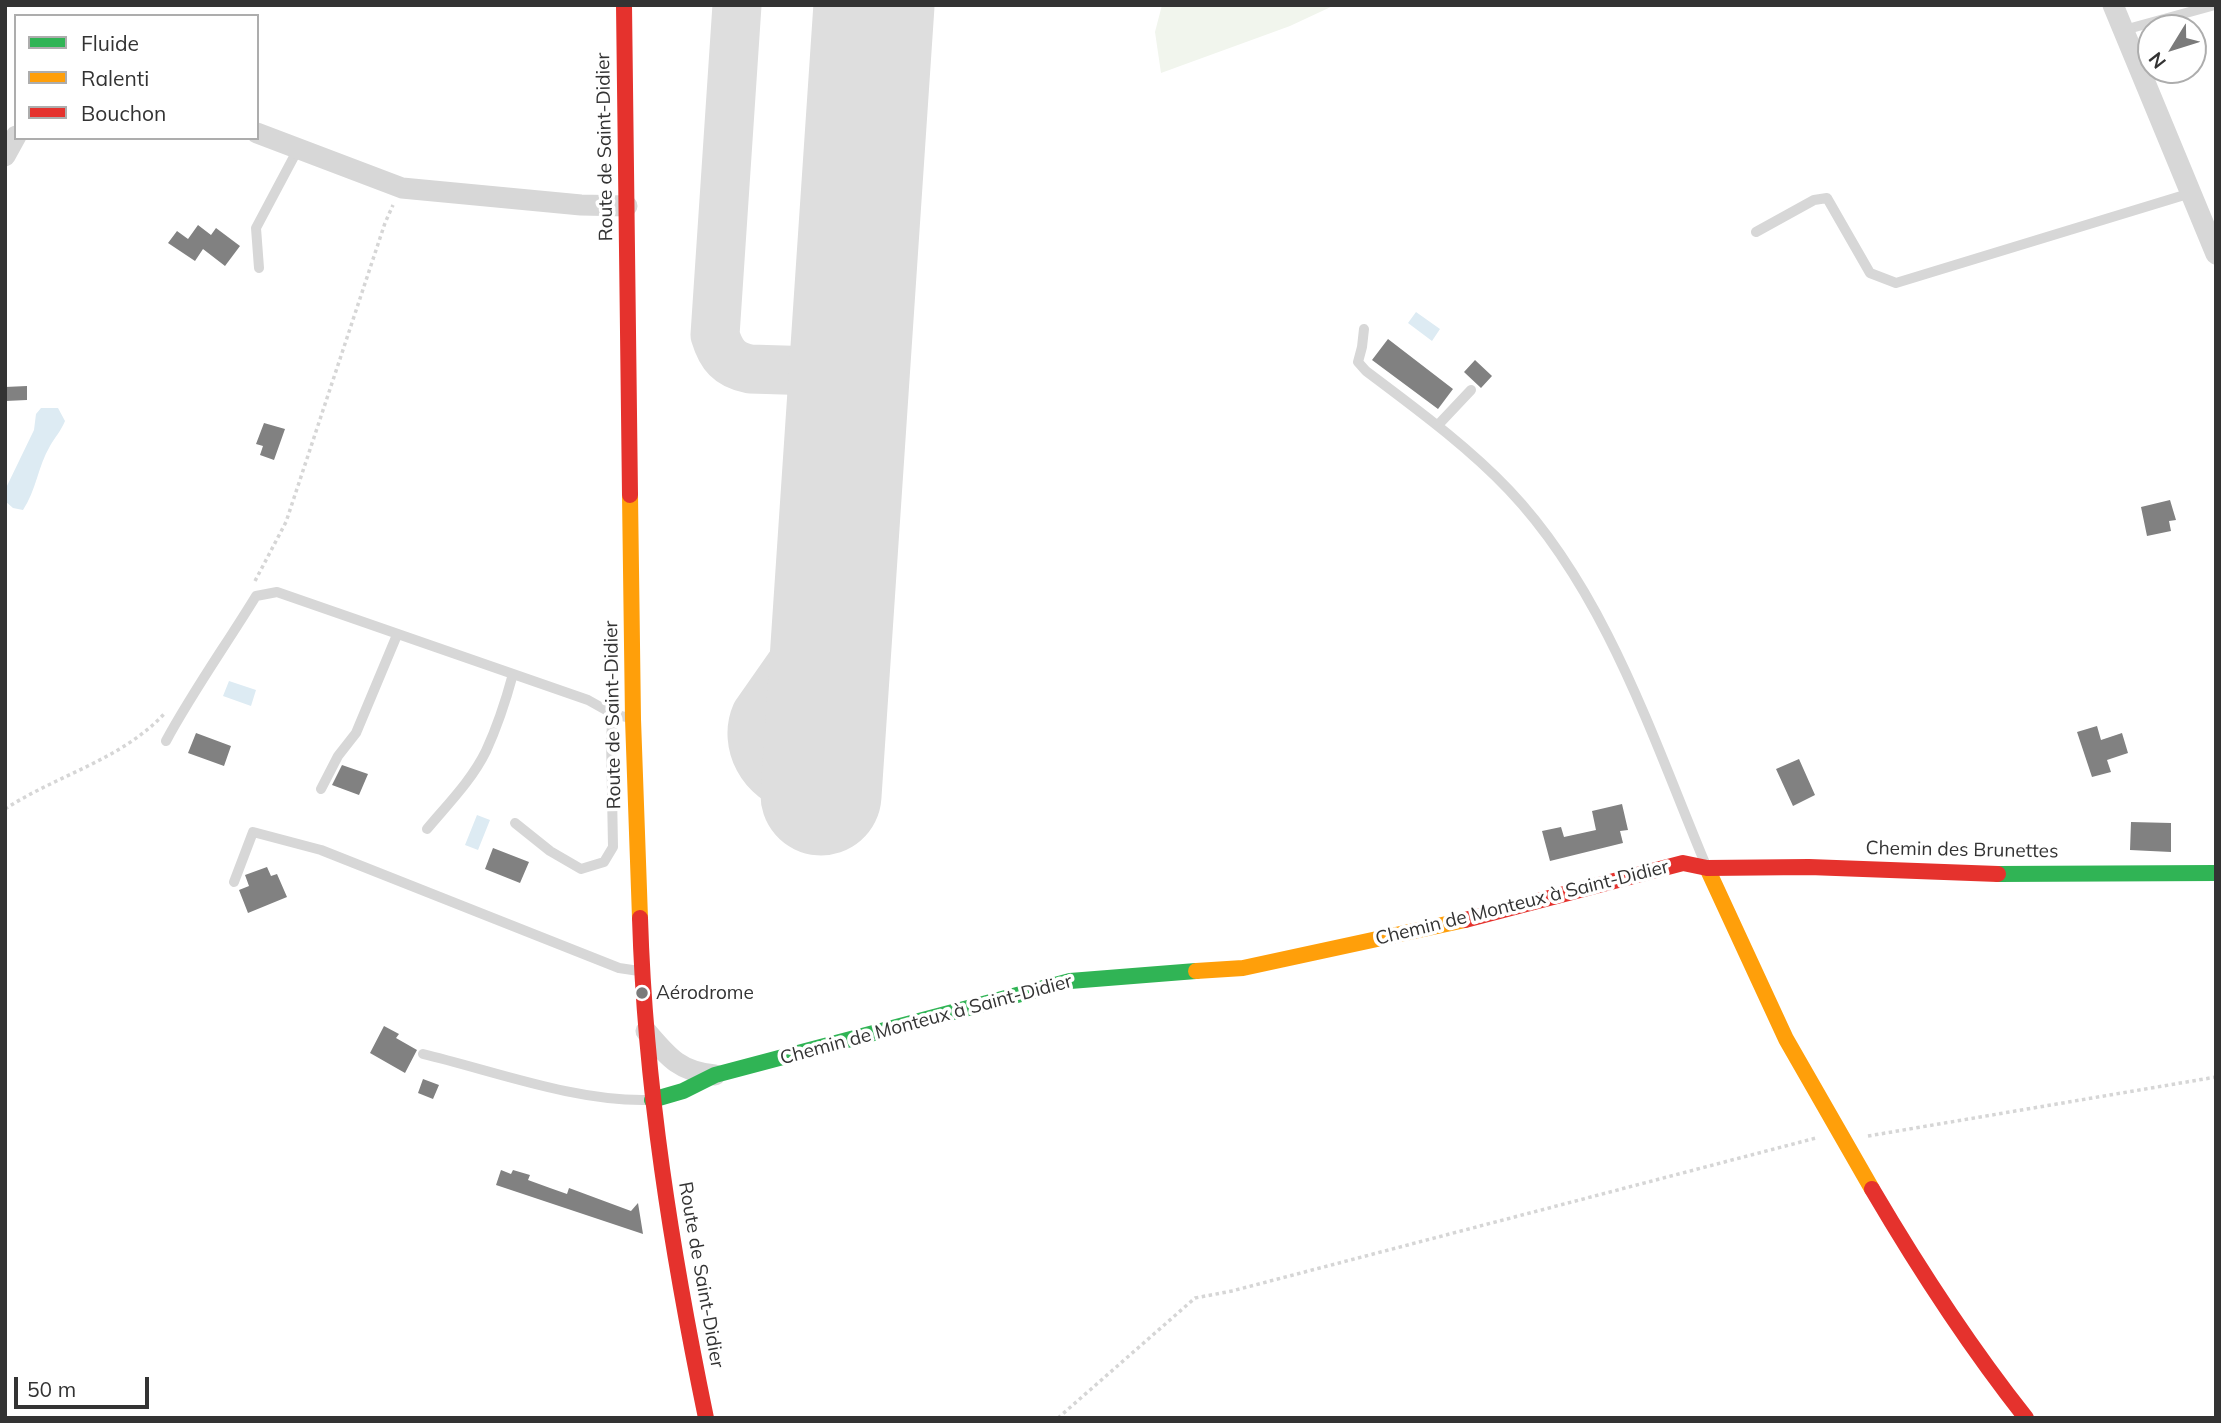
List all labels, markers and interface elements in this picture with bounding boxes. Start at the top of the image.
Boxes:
legend [14,14,259,140]
north arrow [2137,14,2207,84]
text: Fluide [81,30,139,56]
text: N [2143,48,2171,74]
street label: Route de Saint-Didier [592,52,618,242]
text: Ralenti [81,65,149,91]
text: Bouchon [81,100,166,126]
street label: Route de Saint-Didier [600,620,626,810]
street label: Chemin des Brunettes [1865,837,2059,863]
street label: Chemin de Monteux à Saint-Didier [1373,855,1671,951]
street label: Chemin de Monteux à Saint-Didier [777,970,1075,1070]
place label: Aérodrome [656,982,754,1004]
marker: Aérodrome [634,985,650,1001]
street label: Route de Saint-Didier [673,1180,729,1370]
scale bar [18,1364,152,1408]
text: 50 m [27,1376,76,1402]

